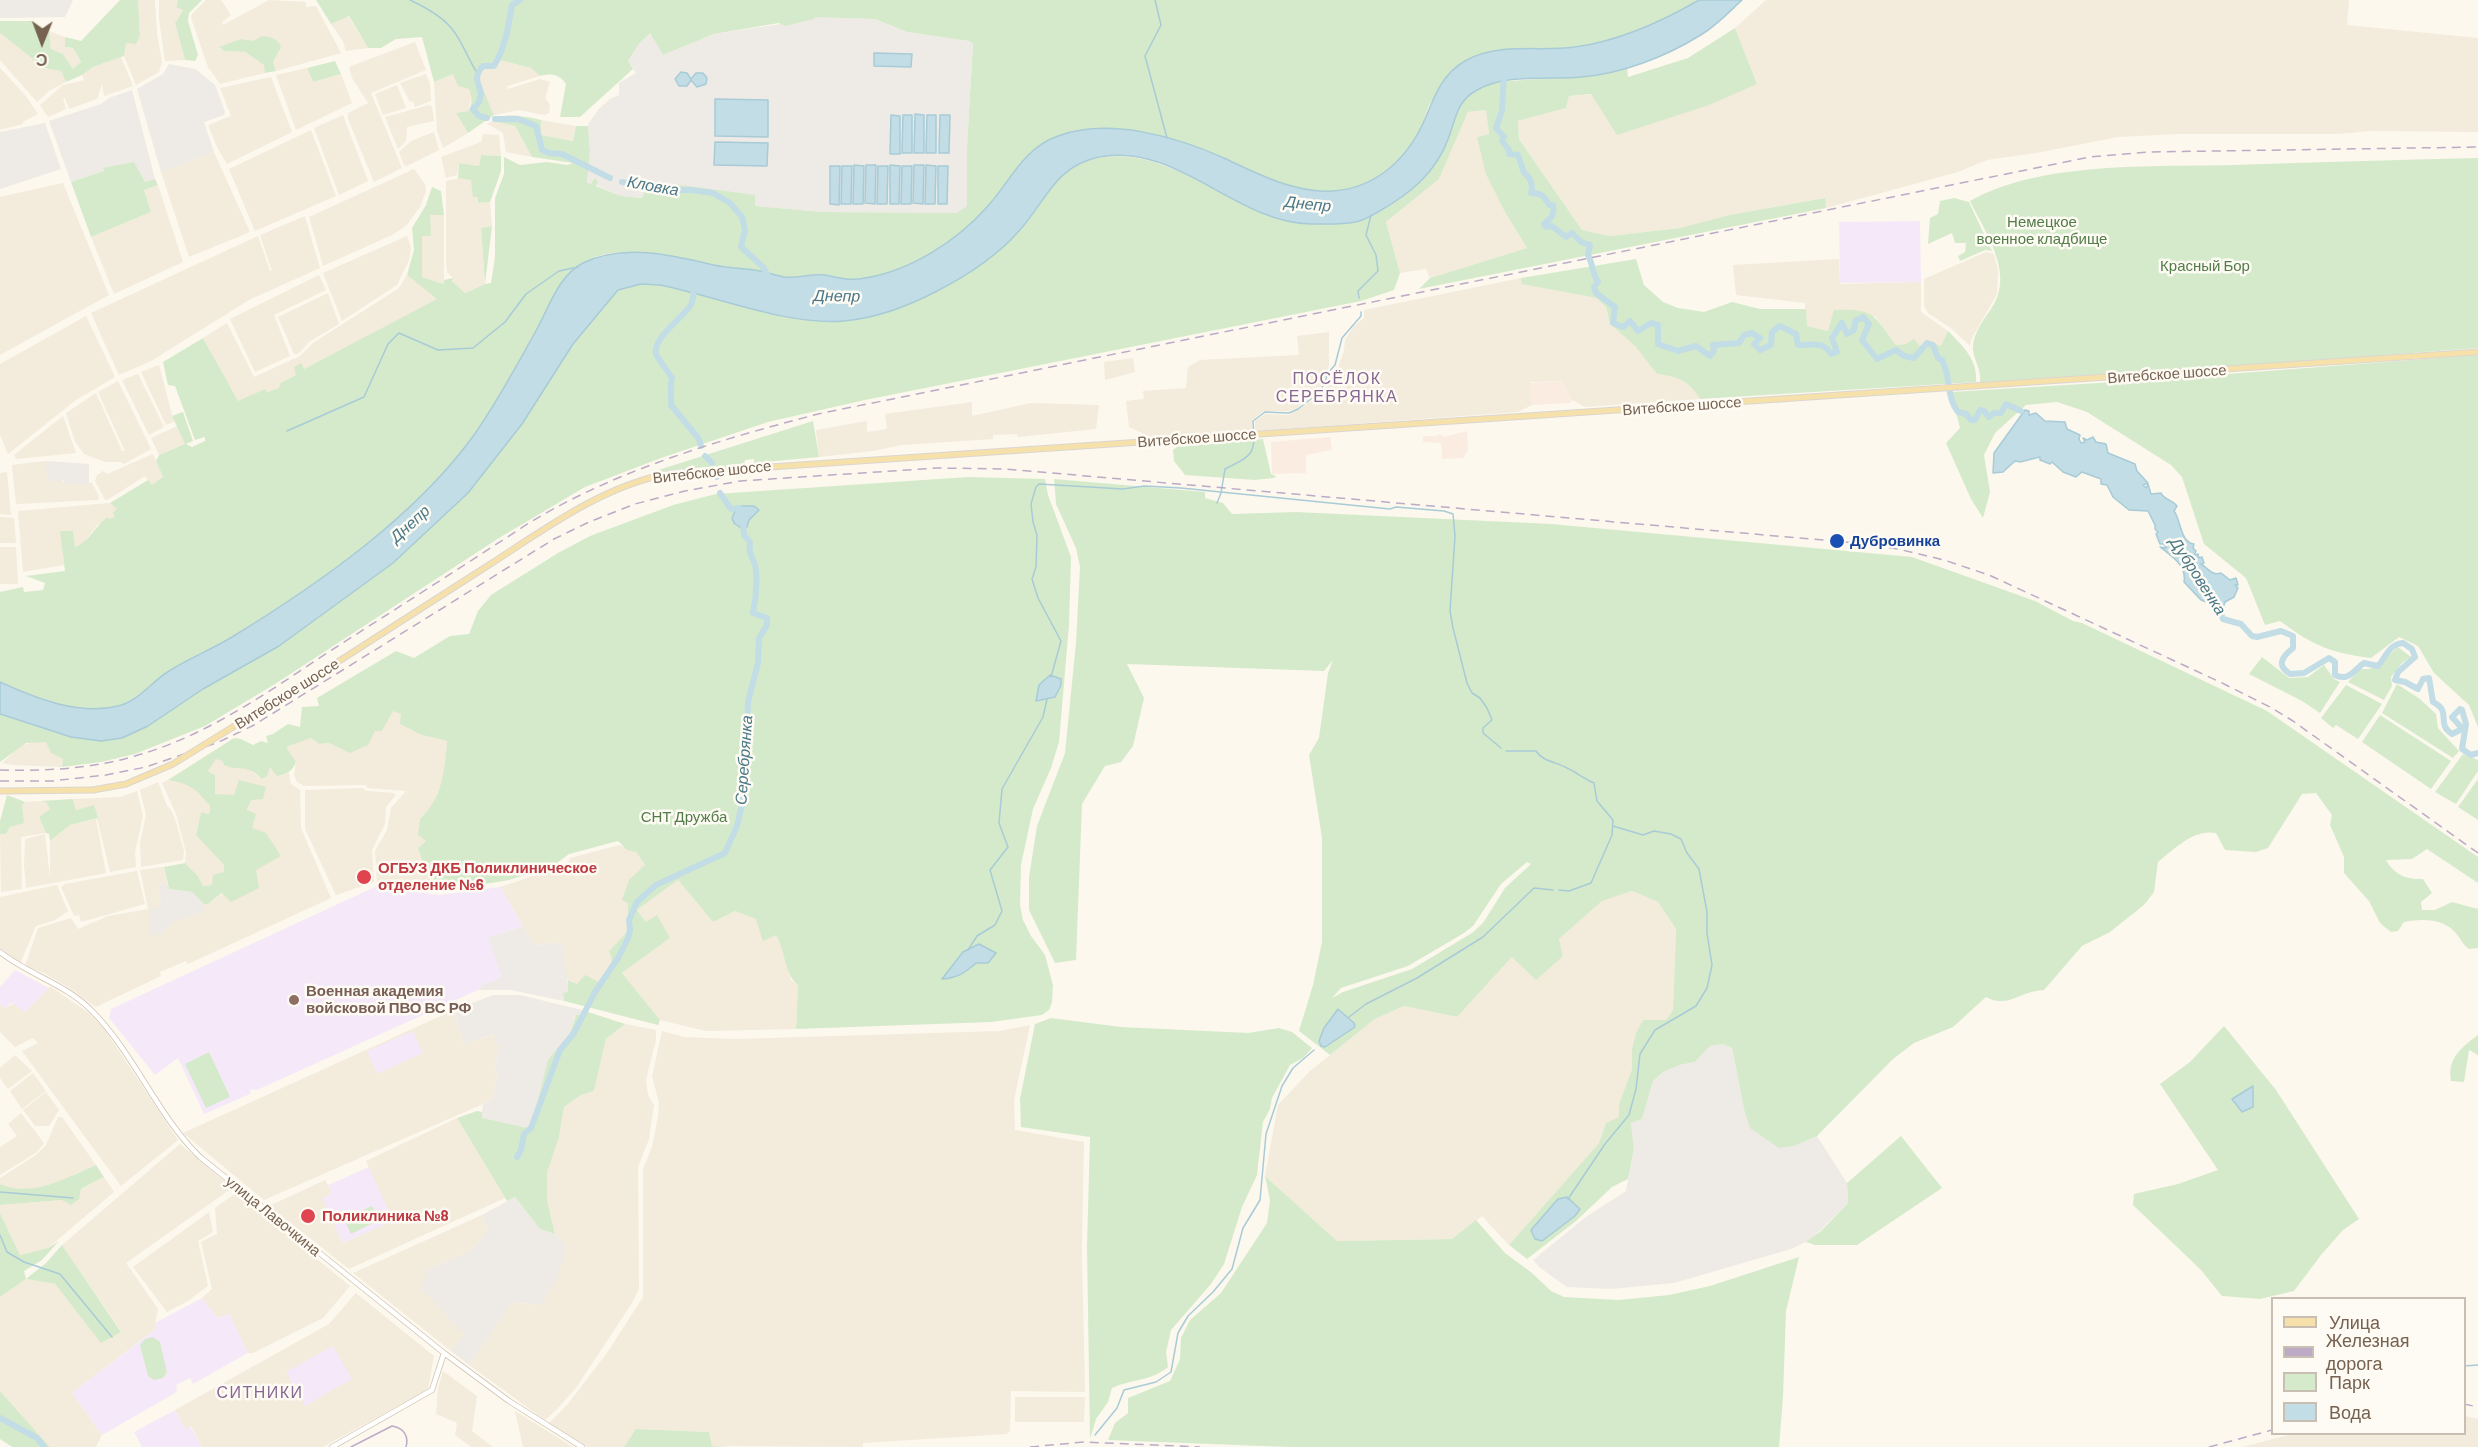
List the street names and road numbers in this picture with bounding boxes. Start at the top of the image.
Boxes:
street label: Витебское шоссе [2107,361,2227,387]
street label: Витебское шоссе [1622,393,1742,419]
street label: Витебское шоссе [1137,425,1257,451]
street label: Витебское шоссе [652,457,772,487]
street label: Витебское шоссе [232,655,342,733]
street label: улица Лавочкина [222,1172,324,1260]

